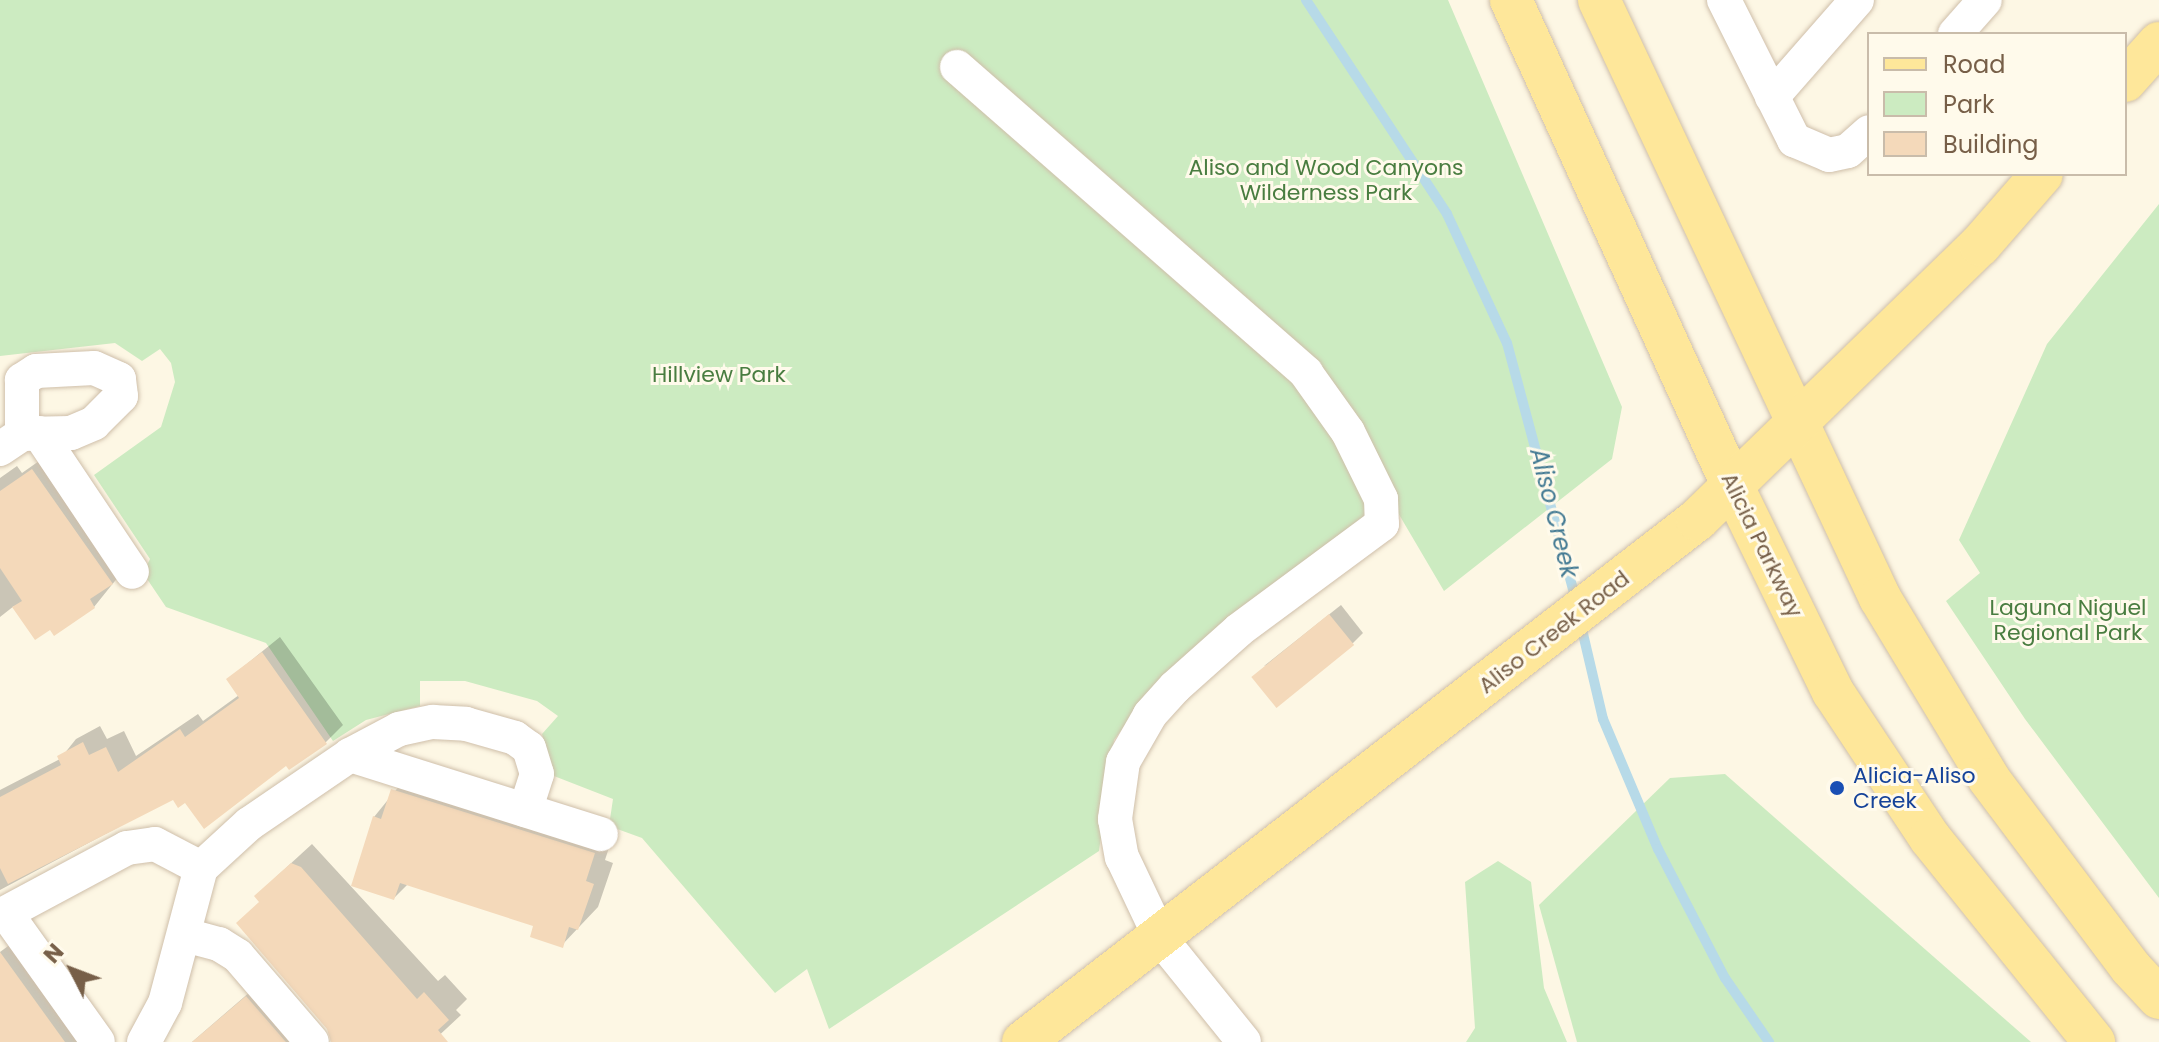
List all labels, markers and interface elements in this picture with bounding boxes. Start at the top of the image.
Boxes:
legend [1867,32,2127,176]
text: Road [1943,48,2005,81]
text: Park [1943,88,1994,121]
text: Building [1943,128,2039,161]
park label: Aliso and Wood Canyons Wilderness Park [1188,154,1464,206]
park label: Hillview Park [652,362,786,388]
water label: Aliso Creek [1524,445,1584,581]
street label: Alicia Parkway [1716,468,1808,622]
street label: Aliso Creek Road [1473,565,1635,699]
park label: Laguna Niguel Regional Park [1989,594,2147,646]
place label: Alicia-Aliso Creek [1853,762,1976,814]
marker: Alicia-Aliso Creek [1828,779,1846,797]
north arrow [32,930,112,1010]
text: N [37,937,71,970]

